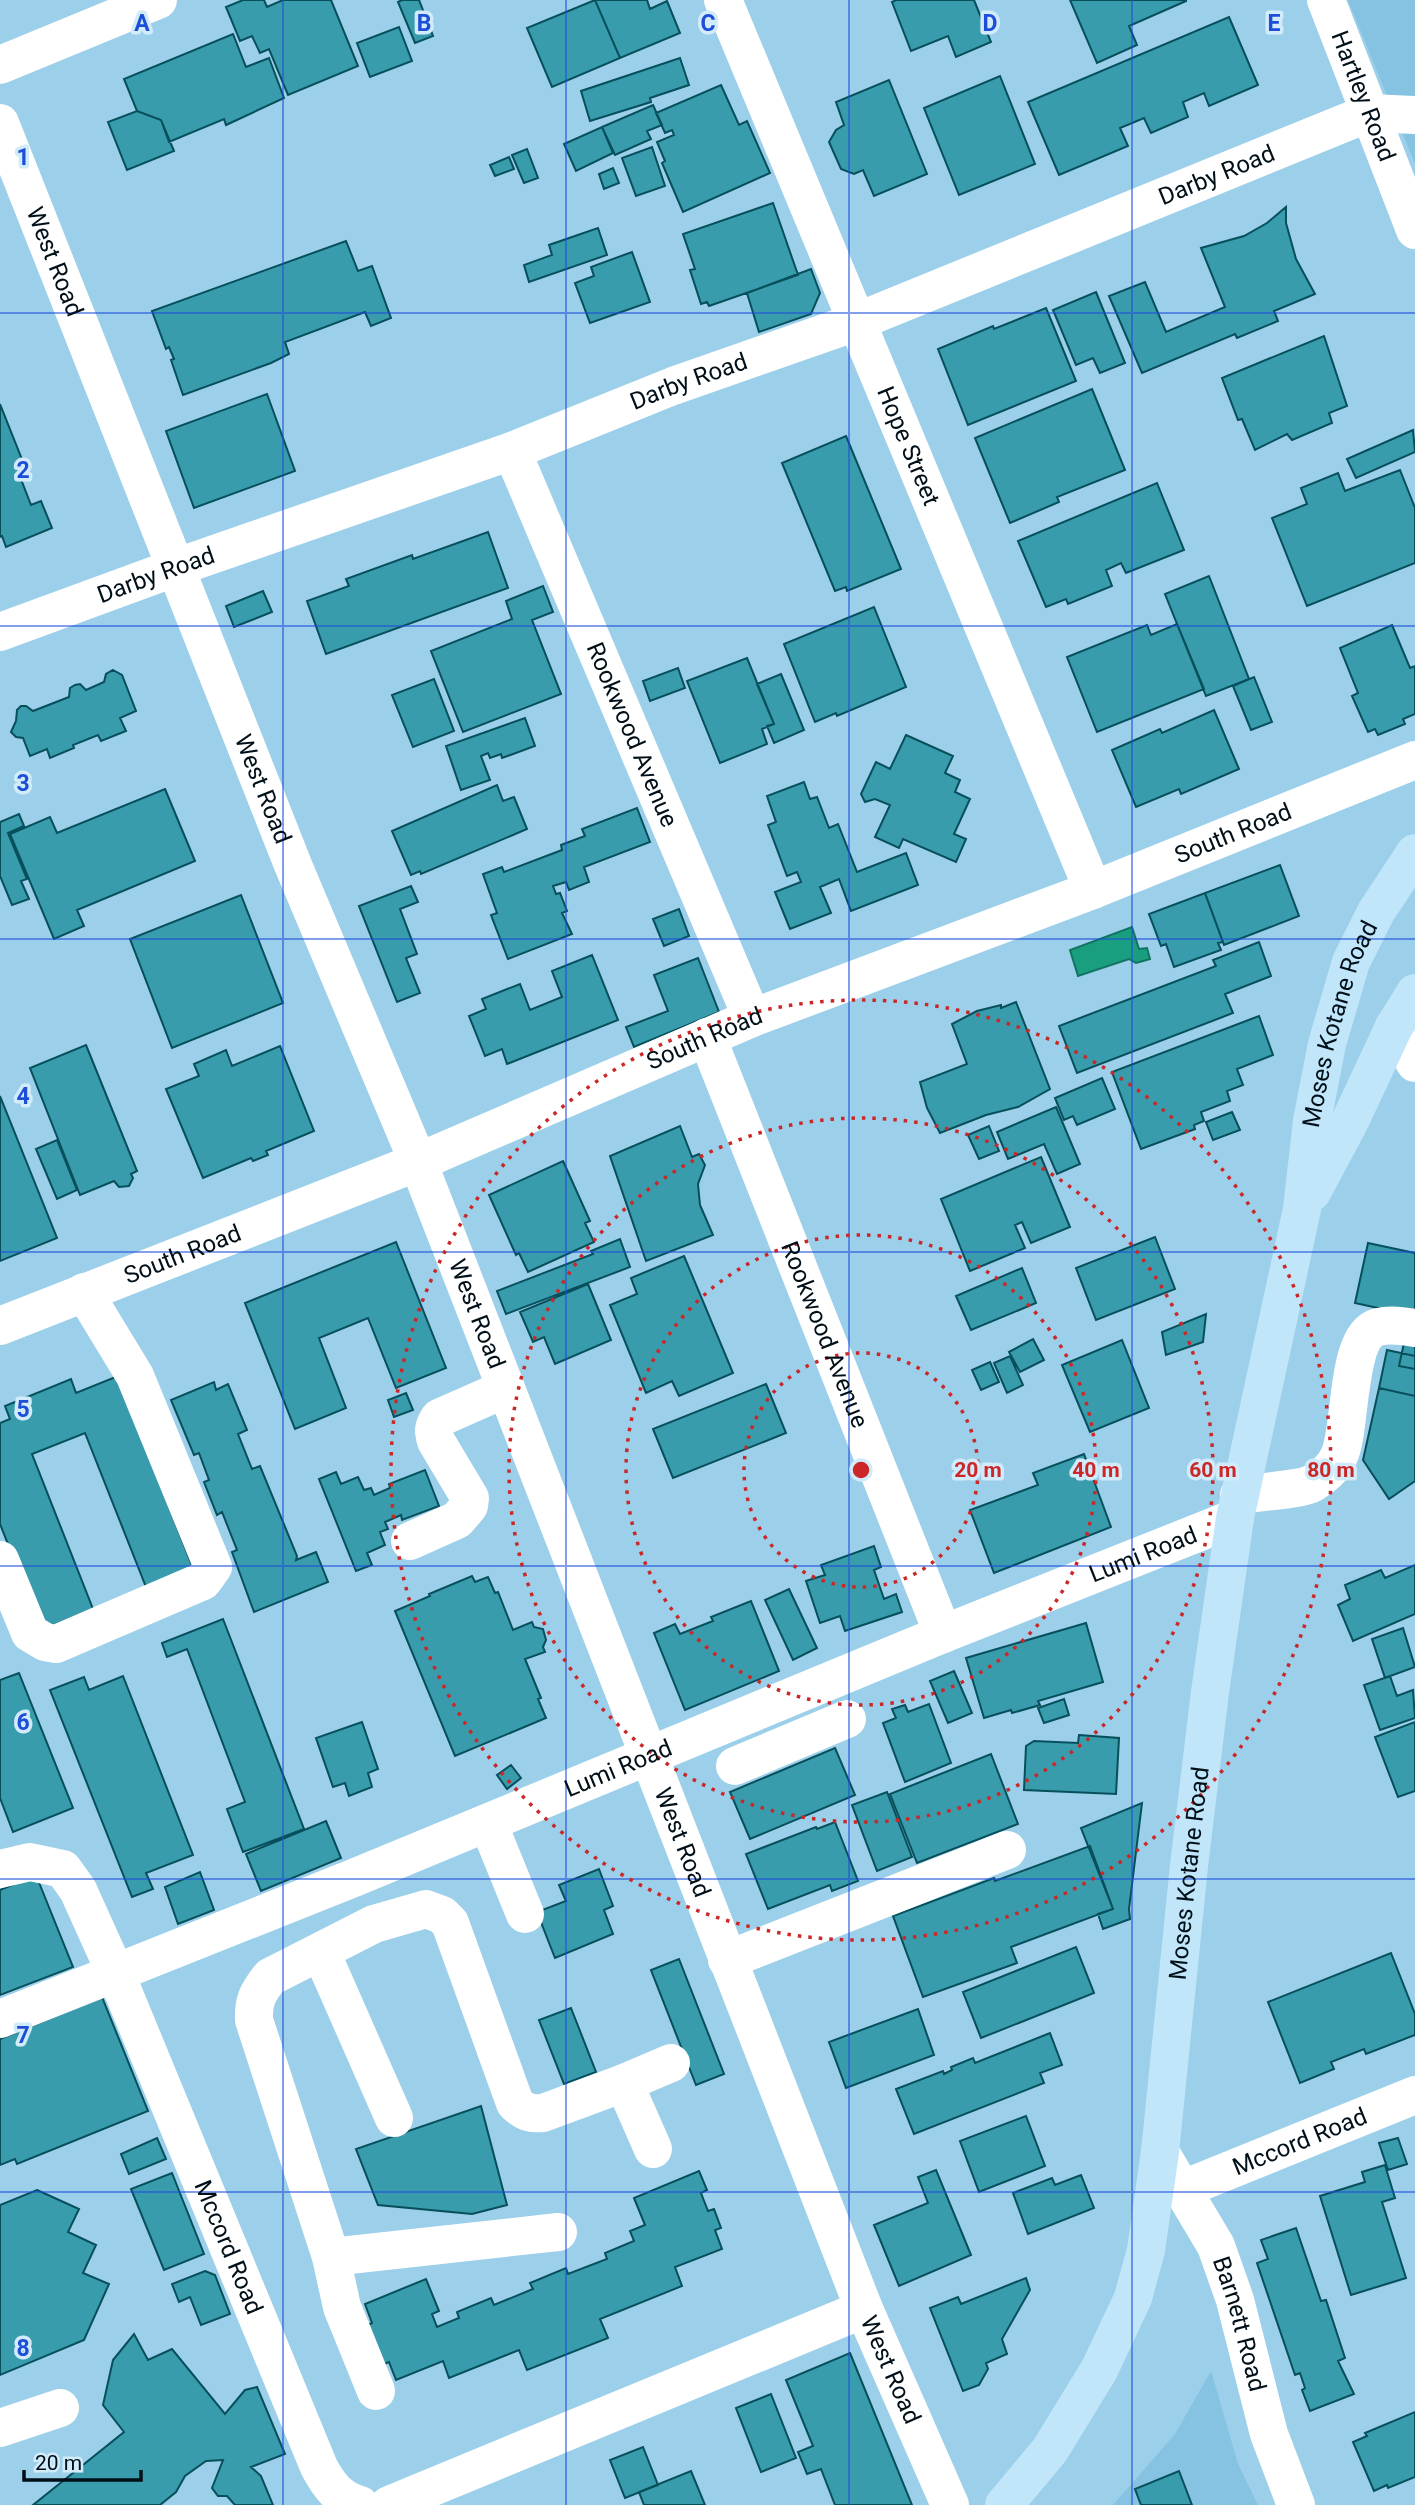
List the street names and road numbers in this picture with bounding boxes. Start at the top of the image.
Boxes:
street label: Hartley Road [1325,27,1401,165]
street label: Darby Road [1155,139,1279,211]
street label: West Road [21,203,89,320]
street label: Darby Road [626,347,751,416]
street label: Hope Street [871,382,946,510]
street label: Darby Road [93,541,218,609]
street label: Rookwood Avenue [581,638,684,831]
street label: West Road [229,730,297,848]
street label: South Road [1171,797,1295,870]
street label: Moses Kotane Road [1297,916,1383,1130]
street label: South Road [642,1001,766,1076]
street label: South Road [120,1219,245,1290]
street label: Rookwood Avenue [775,1237,874,1432]
street label: West Road [443,1255,511,1373]
street label: Lumi Road [1085,1520,1201,1588]
street label: Lumi Road [560,1734,676,1803]
street label: Moses Kotane Road [1164,1765,1215,1981]
street label: West Road [649,1784,716,1901]
street label: Mccord Road [1229,2102,1371,2181]
street label: Mccord Road [188,2176,268,2318]
street label: Barnett Road [1207,2253,1272,2394]
street label: West Road [855,2311,927,2428]

